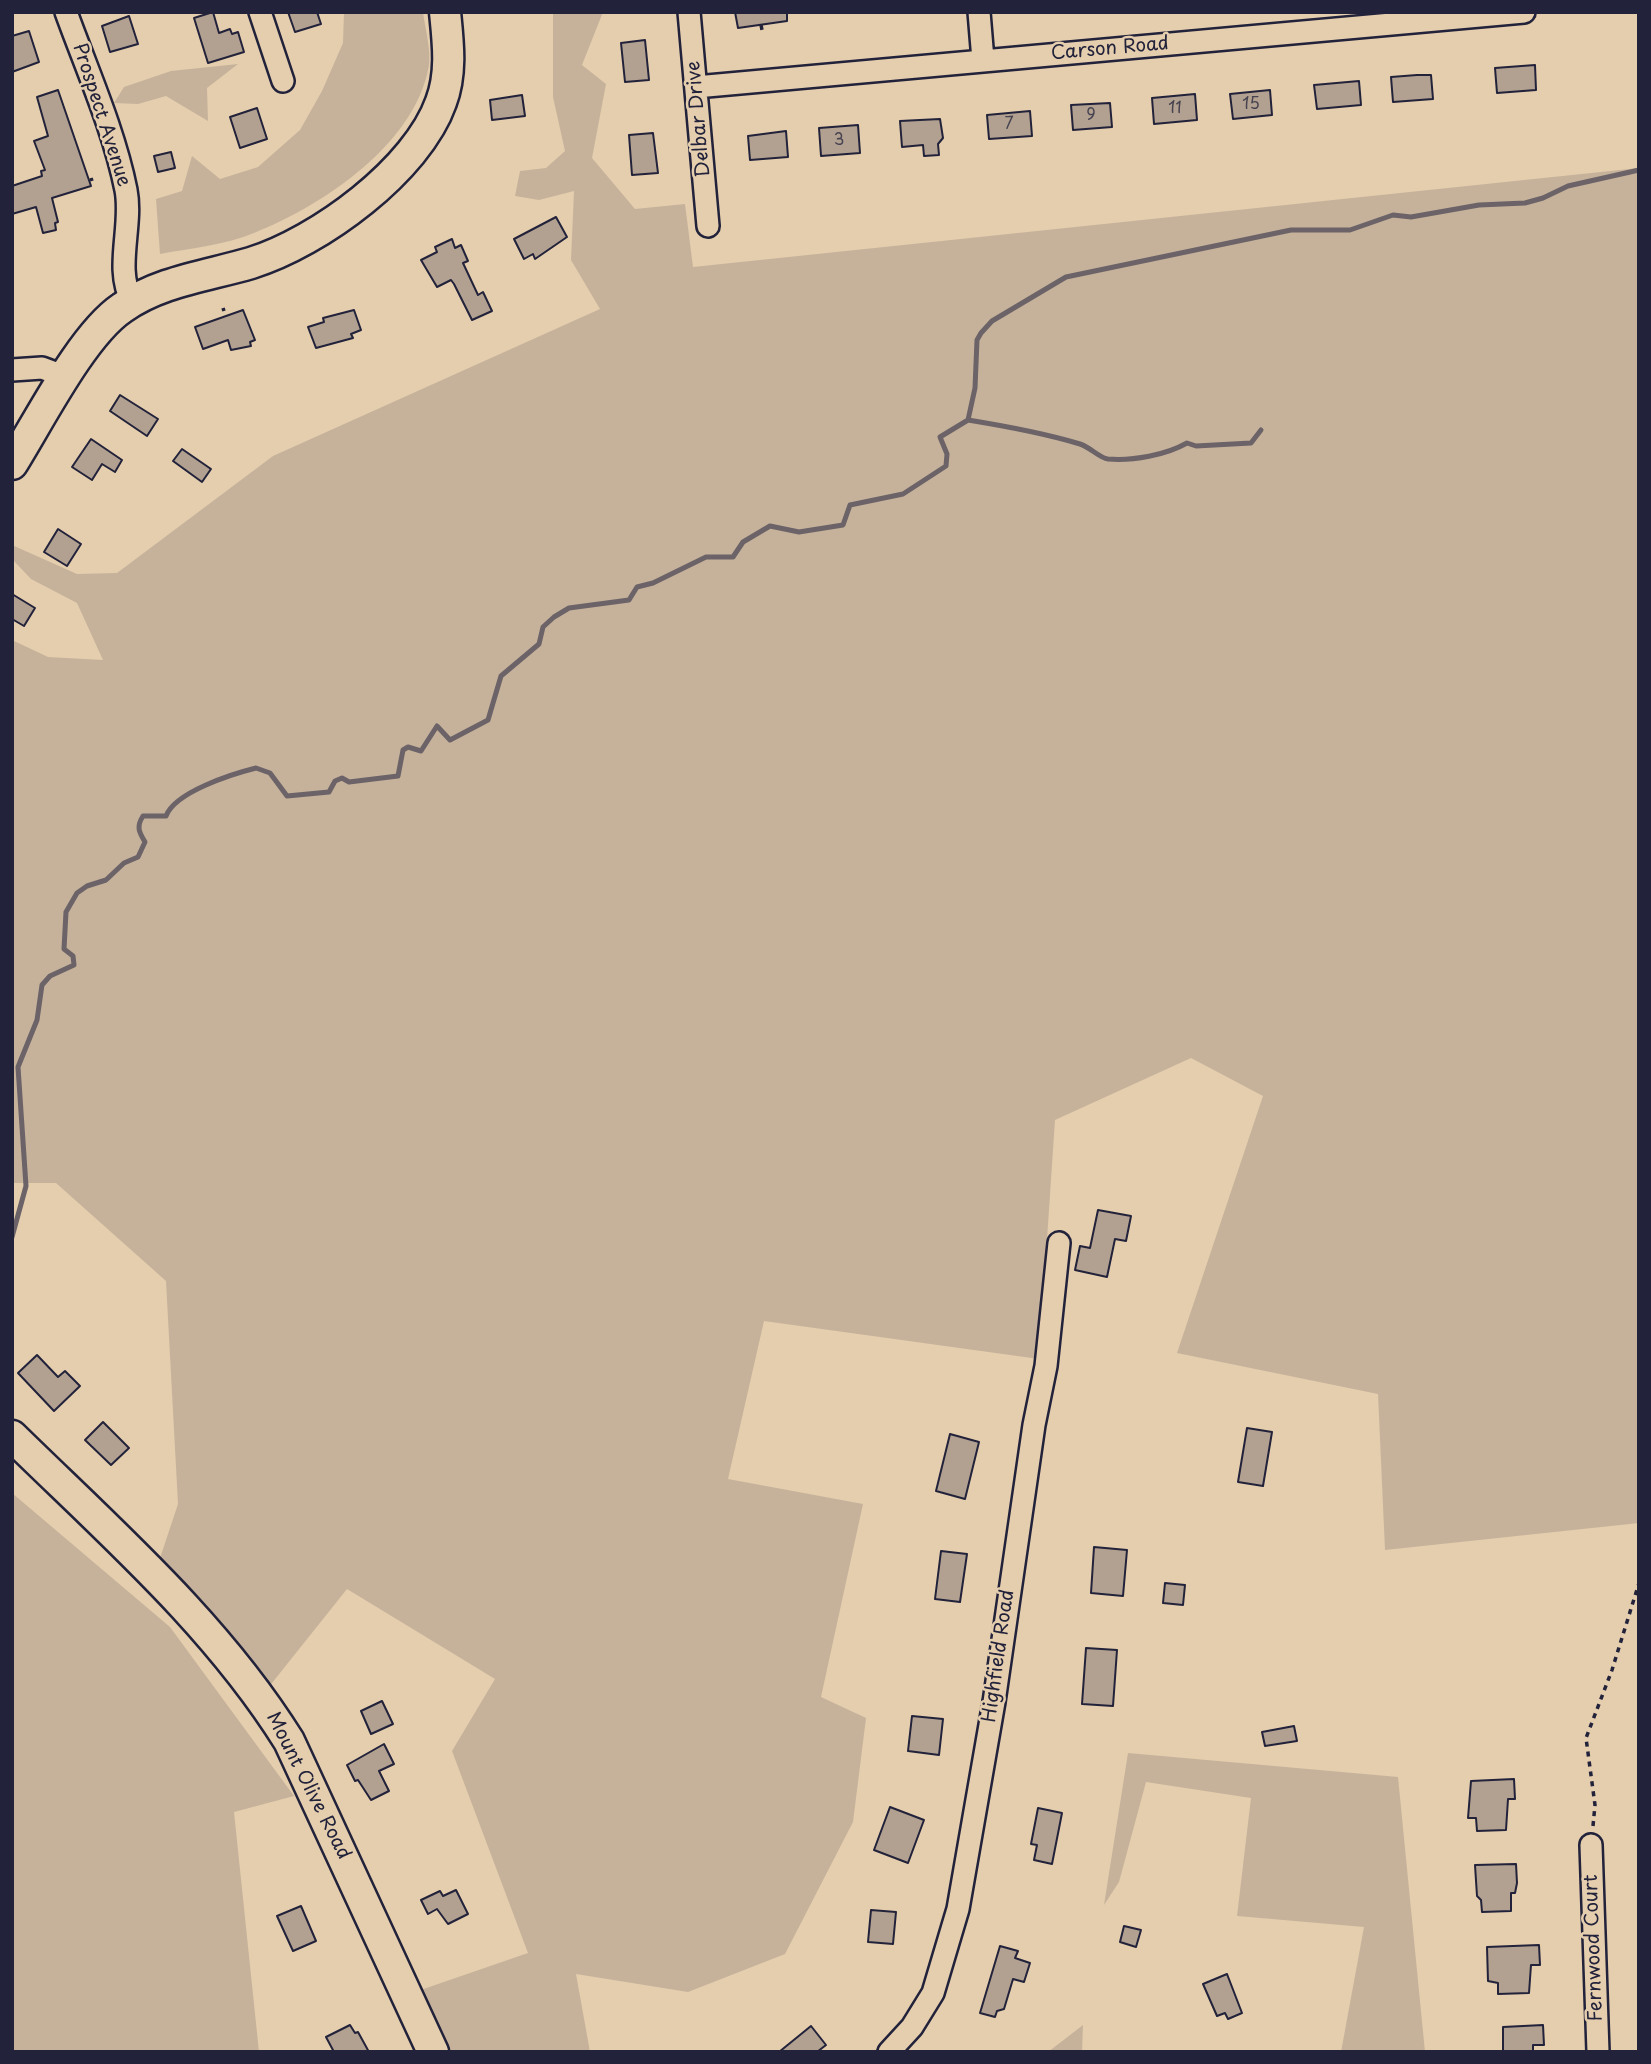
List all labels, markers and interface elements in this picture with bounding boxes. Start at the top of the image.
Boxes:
street label: Carson Road [1050,32,1170,66]
street label: Prospect Avenue [67,40,135,190]
street label: Delbar Drive [683,60,715,178]
house number: 15 [1242,95,1260,115]
house number: 11 [1168,99,1182,119]
house number: 9 [1086,106,1096,126]
house number: 7 [1004,115,1014,135]
house number: 3 [834,131,844,151]
street label: Highfield Road [978,1588,1020,1724]
street label: Mount Olive Road [261,1709,355,1863]
street label: Fernwood Court [1580,1874,1608,2022]

